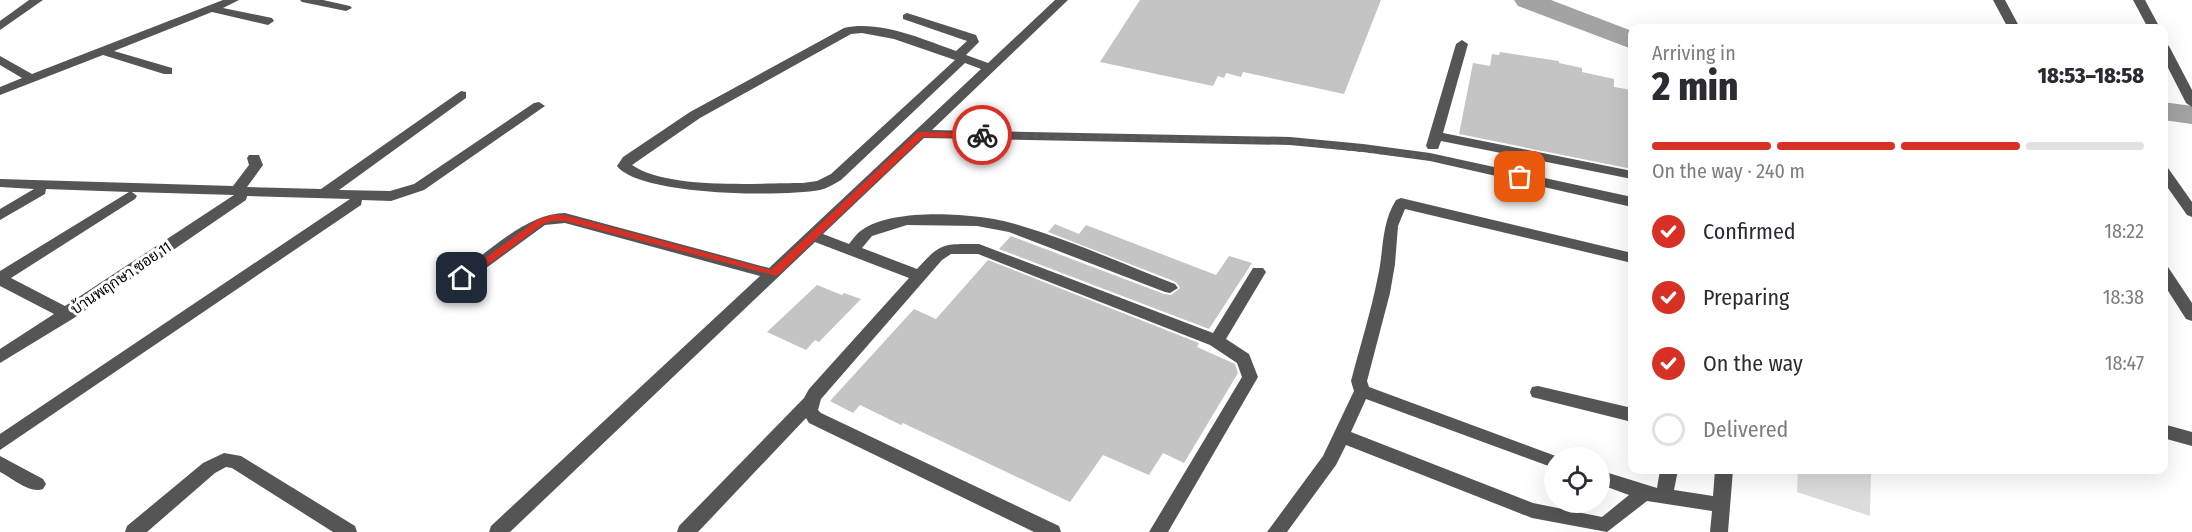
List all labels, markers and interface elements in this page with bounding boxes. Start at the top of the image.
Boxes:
text: Arriving in [1652,41,1736,65]
text: 18:53–18:58 [2038,62,2144,89]
text: 2 min [1652,64,1738,110]
courier [952,105,1012,165]
icon: bike [966,119,999,152]
pin [1494,151,1545,202]
text: On the way · 240 m [1652,159,1805,183]
icon: bag [1503,160,1536,193]
icon: check [1652,215,1685,248]
text: Confirmed [1703,218,1796,245]
text: 18:22 [2104,219,2144,243]
street label: บ้านพฤกษา ซอย 11 [67,237,175,318]
pin [436,252,487,303]
icon: home [445,261,478,294]
icon: check [1652,281,1685,314]
text: Preparing [1703,284,1789,311]
text: 18:38 [2103,285,2144,309]
icon: check [1652,347,1685,380]
text: On the way [1703,350,1803,377]
text: 18:47 [2105,351,2144,375]
text: Delivered [1703,416,1788,443]
map controls [1544,447,1610,513]
button: locate [1544,447,1610,513]

